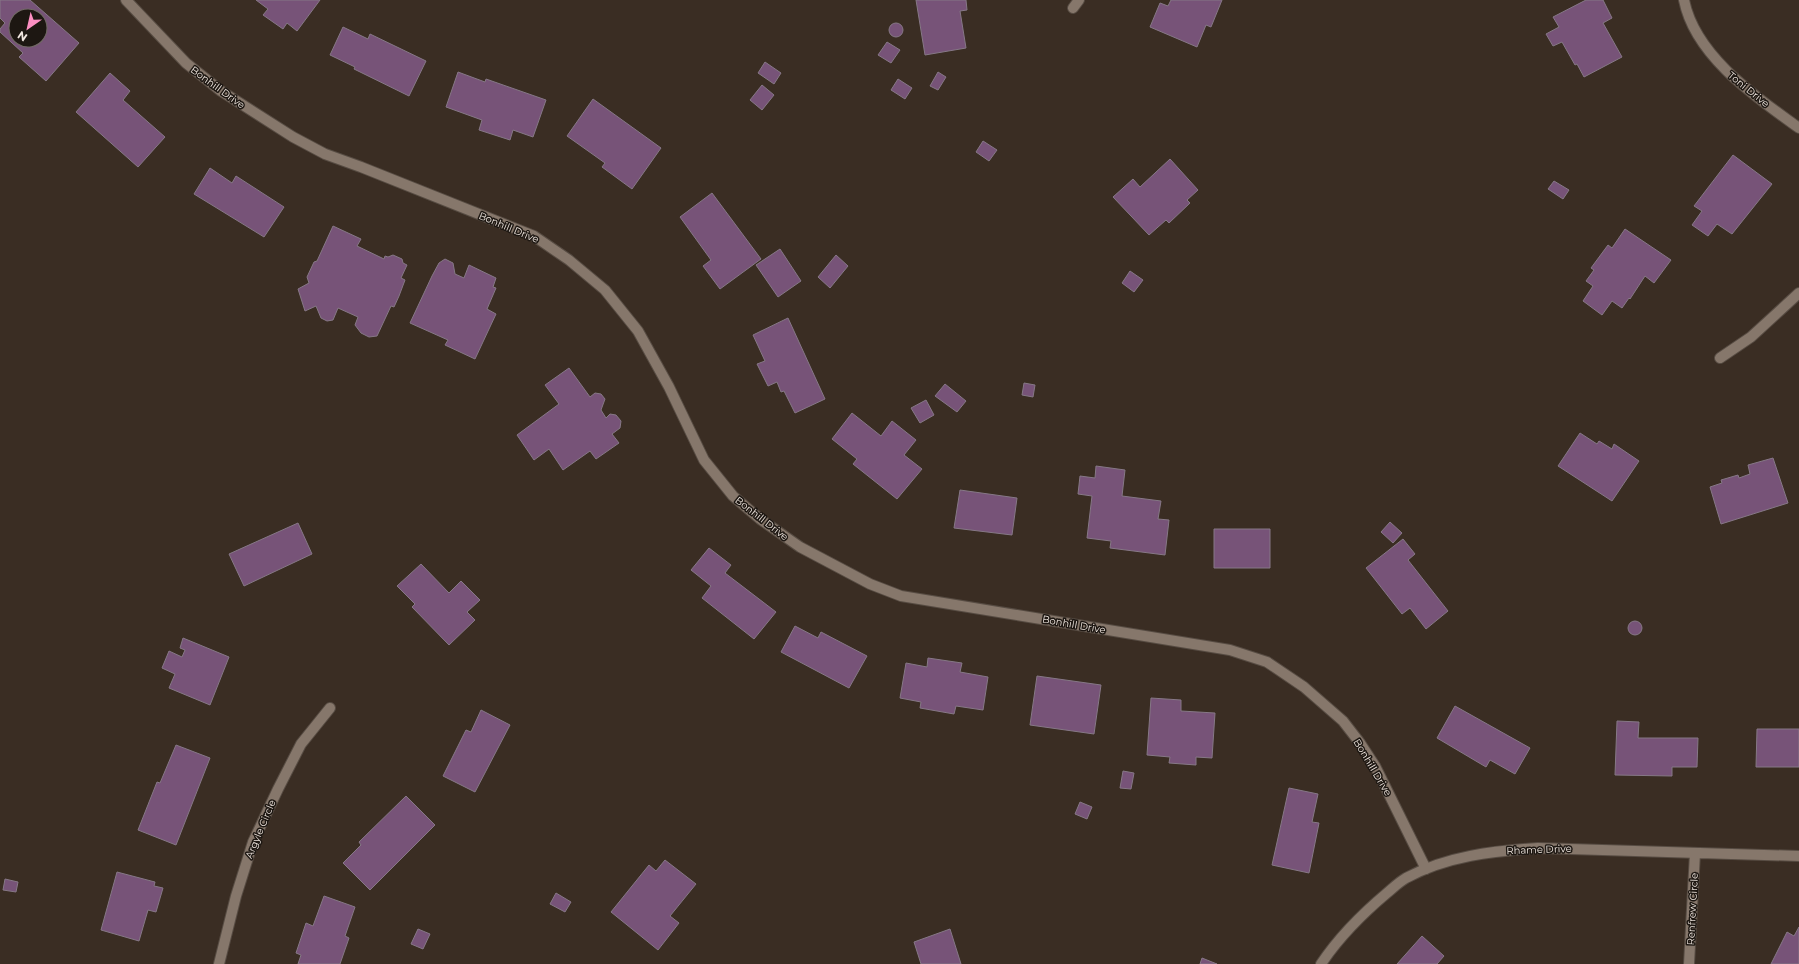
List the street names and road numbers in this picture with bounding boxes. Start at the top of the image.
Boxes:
street label: Bonhill Drive [188,63,248,112]
street label: Toni Drive [1725,69,1772,110]
street label: Bonhill Drive [477,209,541,246]
street label: Bonhill Drive [732,494,791,543]
street label: Bonhill Drive [1041,613,1107,636]
street label: Bonhill Drive [1350,736,1395,798]
street label: Argyle Circle [242,798,279,861]
street label: Rhame Drive [1506,842,1572,857]
street label: Renfrew Circle [1684,872,1701,946]

